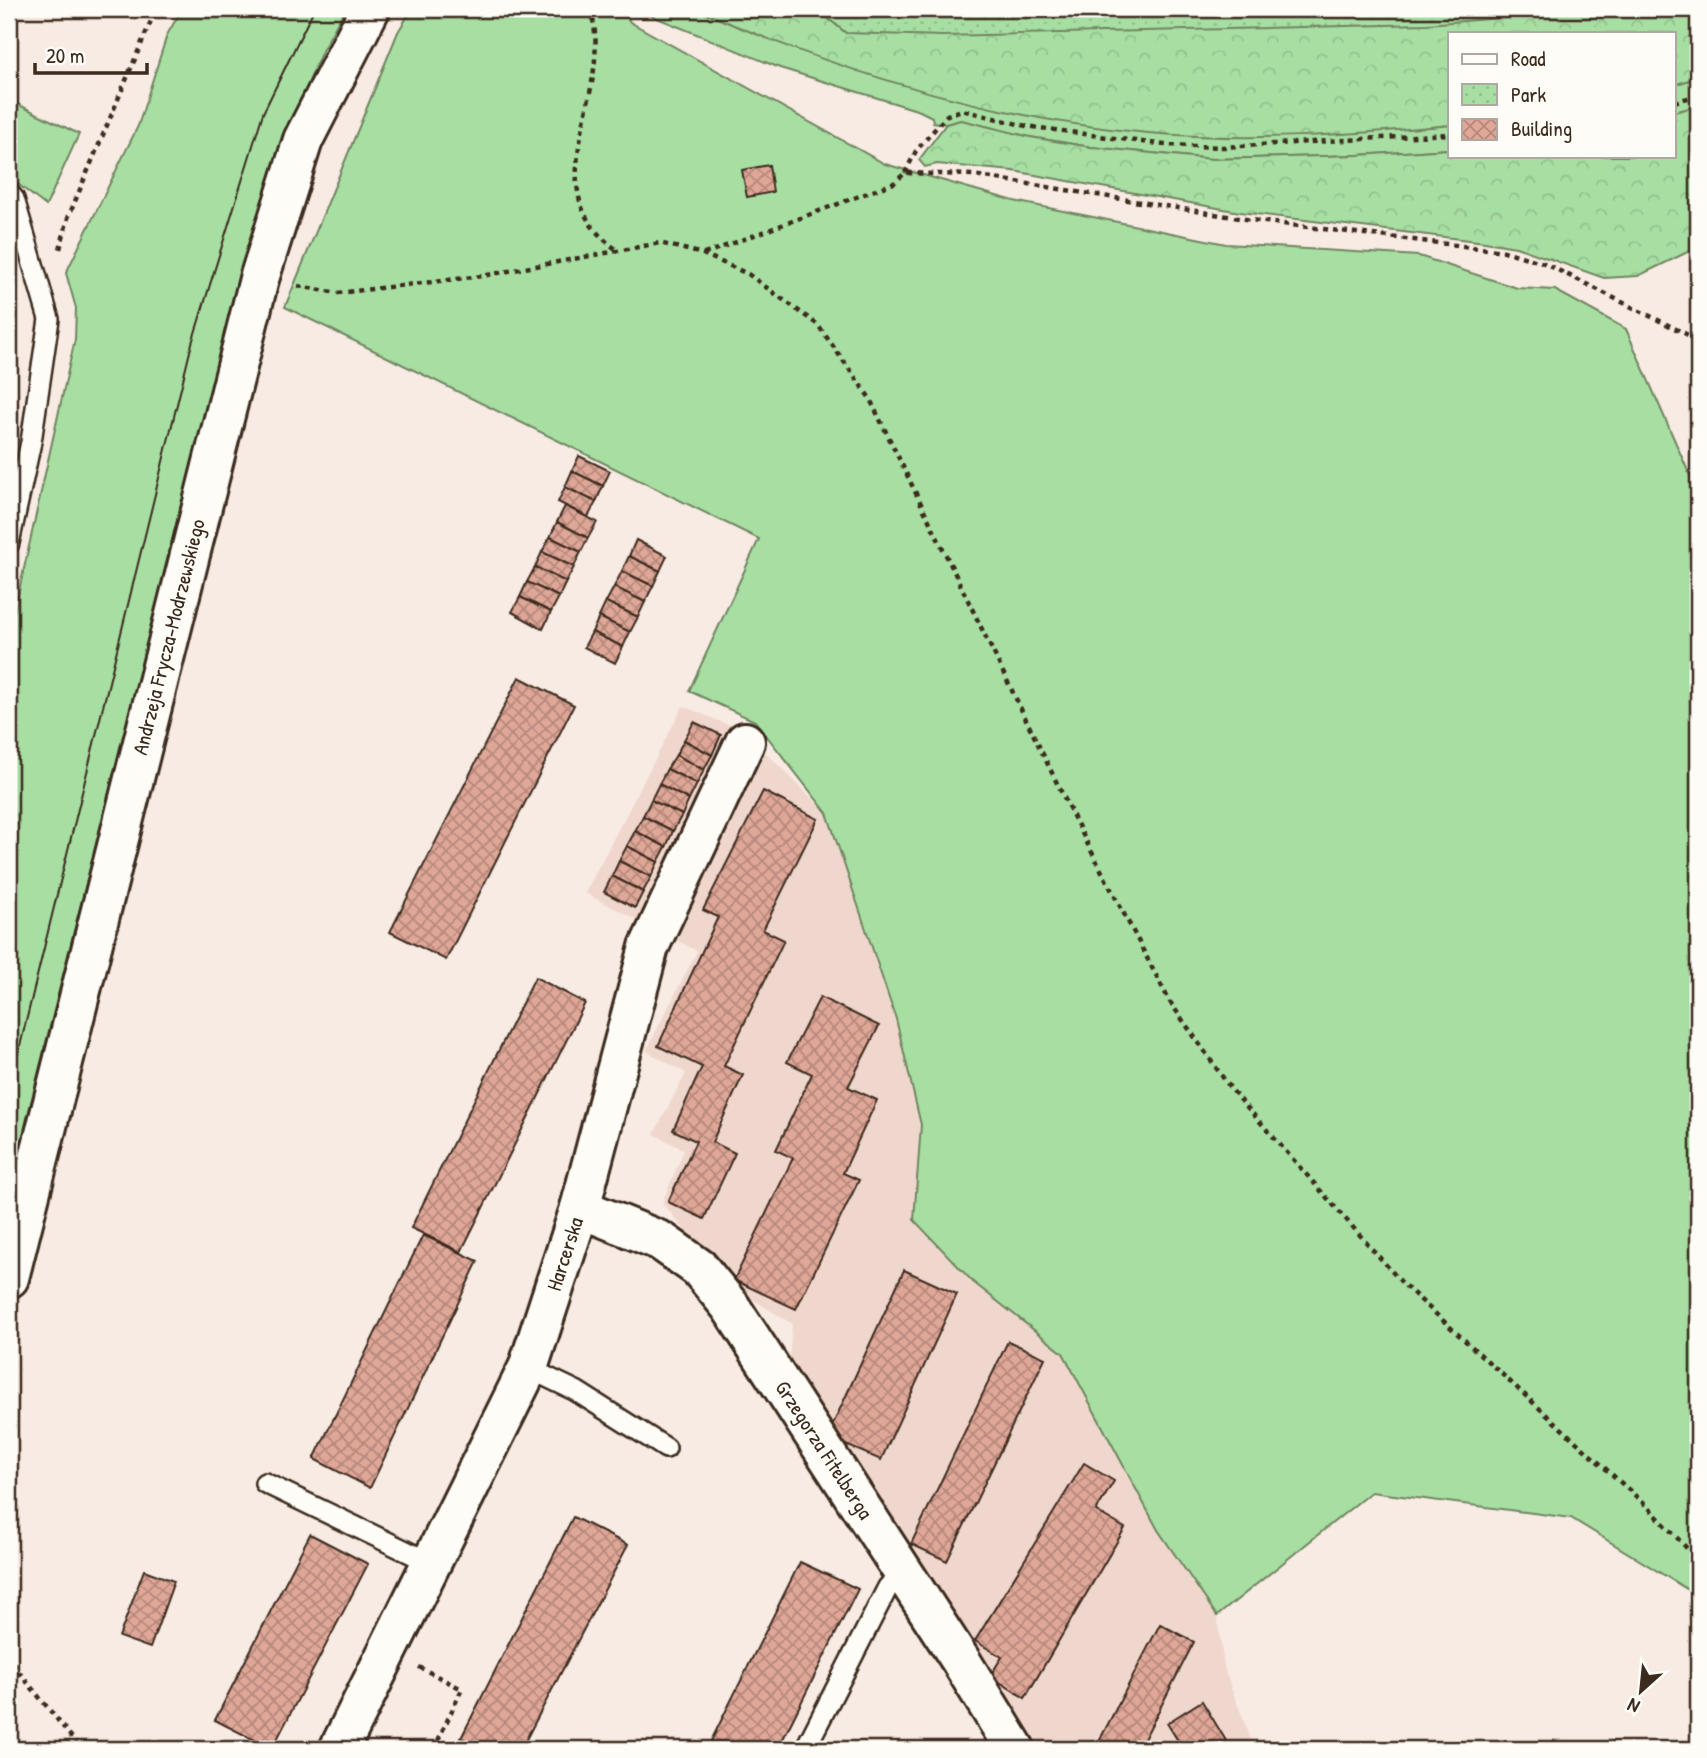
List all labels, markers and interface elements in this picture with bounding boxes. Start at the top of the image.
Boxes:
scale bar [35,32,147,76]
legend [1448,32,1676,158]
text: 20 m [46,41,84,70]
text: Road [1511,44,1545,73]
text: Park [1511,80,1546,109]
text: Building [1511,114,1572,143]
street label: Andrzeja Frycza-Modrzewskiego [125,516,212,758]
street label: Harcerska [539,1213,590,1294]
street label: Grzegorza Fitelberga [769,1375,880,1525]
north arrow [1606,1656,1676,1726]
text: N [1623,1692,1644,1720]

